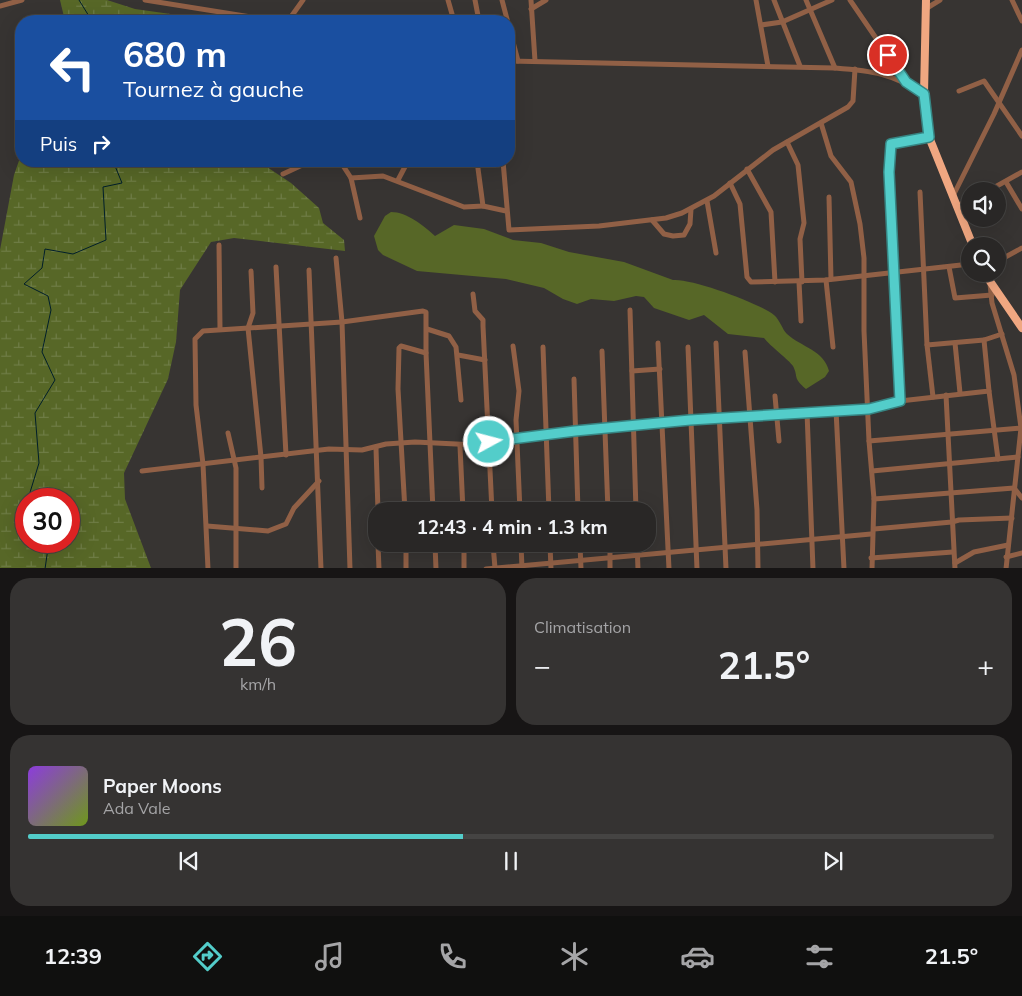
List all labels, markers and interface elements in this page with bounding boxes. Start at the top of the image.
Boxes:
text: 680 m [123,32,227,76]
pin [867,34,909,76]
icon: left [40,35,105,100]
icon: arrive [874,41,902,69]
text: Tournez à gauche [123,75,304,103]
icon: right [87,130,115,158]
text: Puis [40,132,77,156]
map controls [961,182,1006,282]
button: sound [961,182,1006,227]
button: search [961,237,1006,282]
position arrow [462,415,514,467]
speed limit sign: 30 [15,488,80,553]
text: 12:43 · 4 min · 1.3 km [416,515,608,539]
text: 26 [219,601,297,682]
text: Climatisation [534,617,631,637]
text: 21.5° [718,641,810,689]
text: − [534,648,551,683]
text: + [977,648,994,683]
text: km/h [240,674,276,694]
text: Paper Moons [103,774,222,798]
text: Ada Vale [103,798,170,818]
icon: previous [175,847,203,875]
icon: pause [497,847,525,875]
icon: next [819,847,847,875]
icon: directions [190,939,225,974]
icon: music [312,939,347,974]
icon: phone [435,939,470,974]
icon: climate [557,939,592,974]
icon: car [680,939,715,974]
icon: filters [802,939,837,974]
text: 12:39 [44,942,102,970]
text: 21.5° [925,942,978,970]

